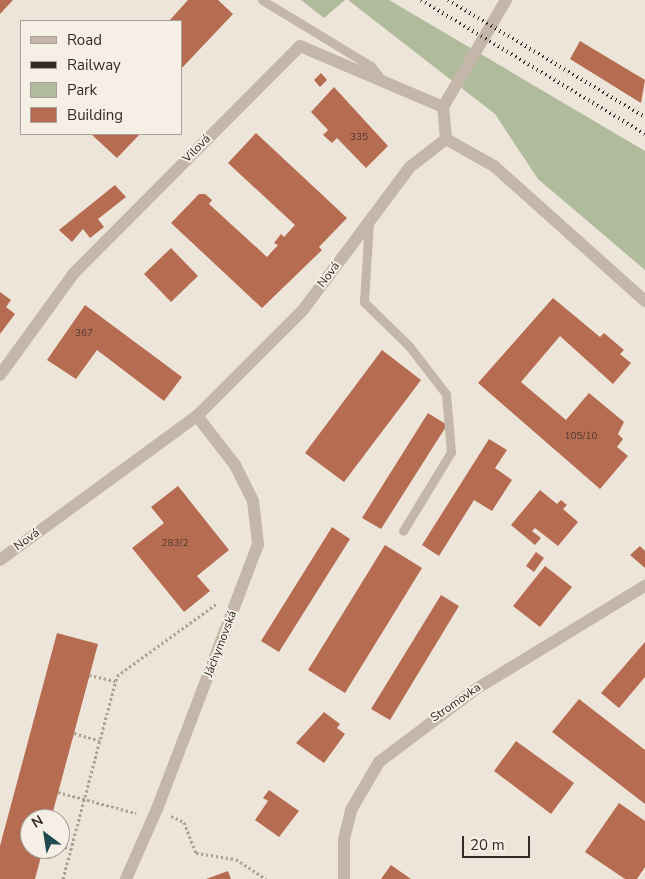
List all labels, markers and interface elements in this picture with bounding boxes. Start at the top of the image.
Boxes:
legend [20,20,182,135]
text: Road [67,30,102,50]
text: Railway [67,55,121,75]
text: Park [67,80,97,100]
text: Building [67,105,123,125]
street label: Vilová [180,132,214,166]
house number: 335 [350,132,368,144]
street label: Nová [315,260,343,290]
house number: 367 [75,328,93,340]
house number: 105/10 [565,431,597,443]
street label: Nová [11,526,43,554]
house number: 283/2 [162,538,188,550]
street label: Jáchymovská [202,609,240,679]
street label: Stromovka [428,681,484,725]
north arrow [20,809,70,859]
text: N [28,811,47,832]
scale bar [465,826,532,858]
text: 20 m [470,835,505,855]

